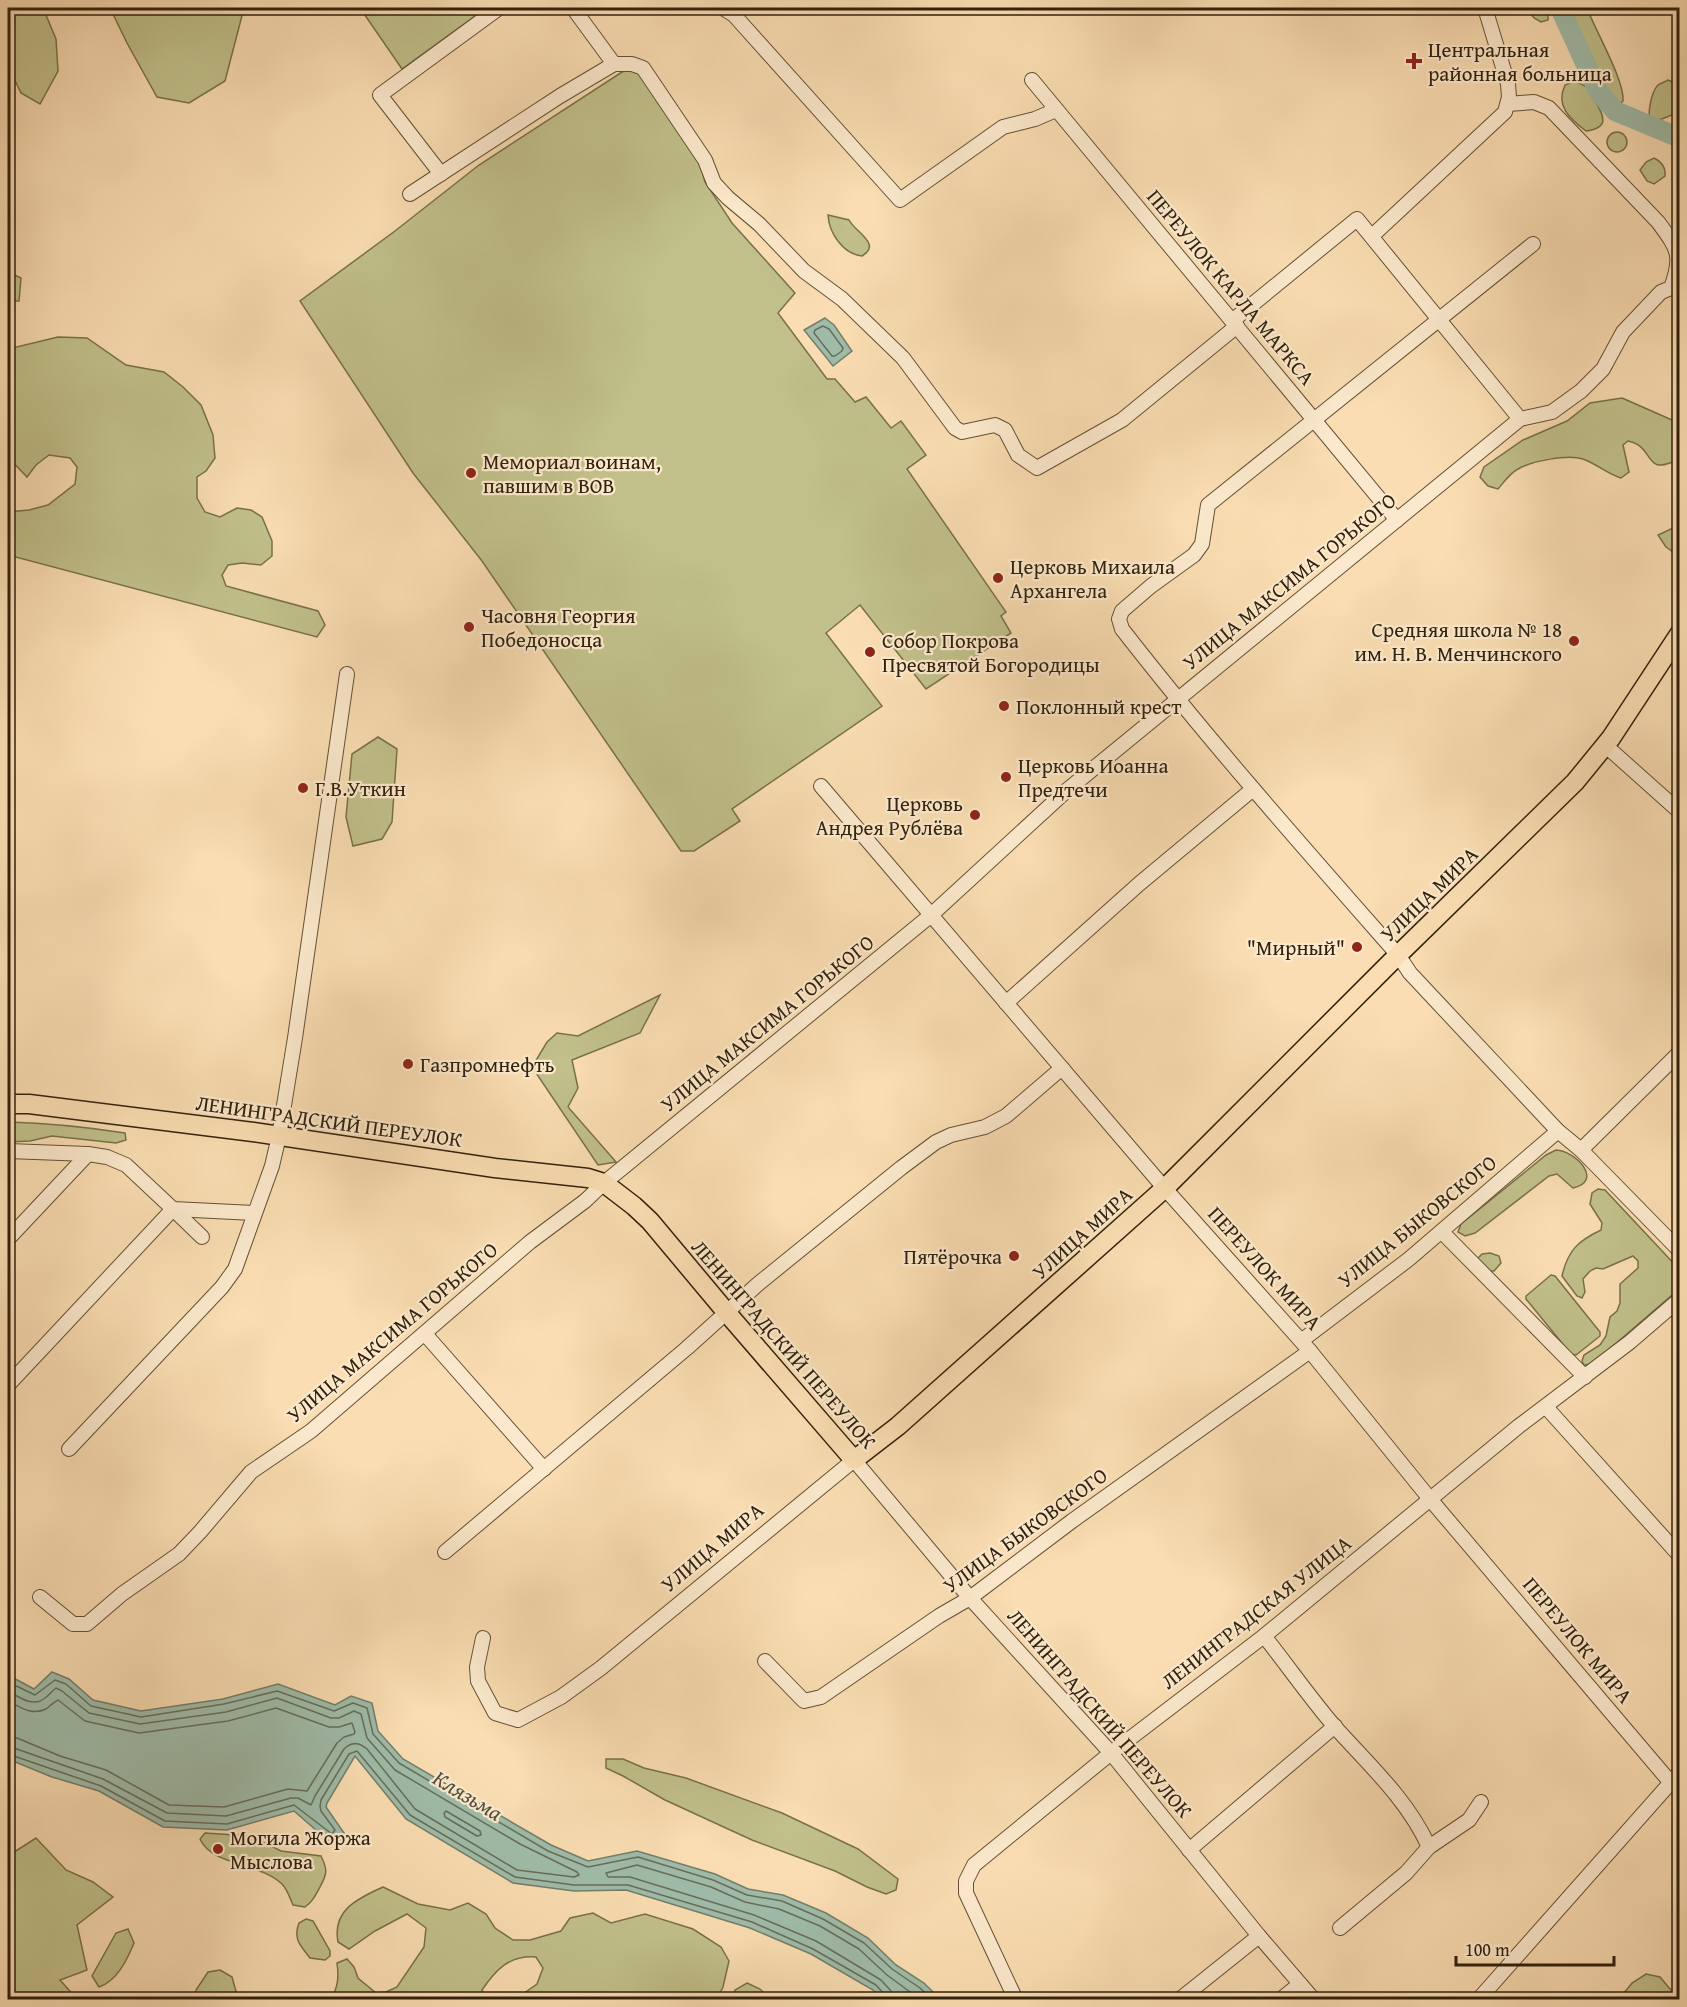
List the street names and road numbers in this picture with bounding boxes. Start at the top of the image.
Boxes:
street label: ПЕРЕУЛОК КАРЛА МАРКСА [1140,182,1323,392]
street label: УЛИЦА МАКСИМА ГОРЬКОГО [1175,485,1403,677]
street label: УЛИЦА МИРА [1373,839,1485,949]
street label: УЛИЦА МАКСИМА ГОРЬКОГО [653,927,881,1119]
street label: ЛЕНИНГРАДСКИЙ ПЕРЕУЛОК [194,1087,464,1155]
street label: УЛИЦА БЫКОВСКОГО [1331,1147,1503,1295]
street label: УЛИЦА МИРА [1025,1179,1139,1287]
street label: ПЕРЕУЛОК МИРА [1201,1199,1329,1337]
street label: ЛЕНИНГРАДСКИЙ ПЕРЕУЛОК [684,1232,884,1456]
street label: УЛИЦА МАКСИМА ГОРЬКОГО [280,1234,504,1430]
street label: УЛИЦА БЫКОВСКОГО [936,1460,1114,1600]
street label: УЛИЦА МИРА [654,1495,770,1599]
street label: ЛЕНИНГРАДСКАЯ УЛИЦА [1154,1528,1358,1696]
street label: ПЕРЕУЛОК МИРА [1516,1570,1641,1710]
street label: ЛЕНИНГРАДСКИЙ ПЕРЕУЛОК [1000,1601,1200,1825]

